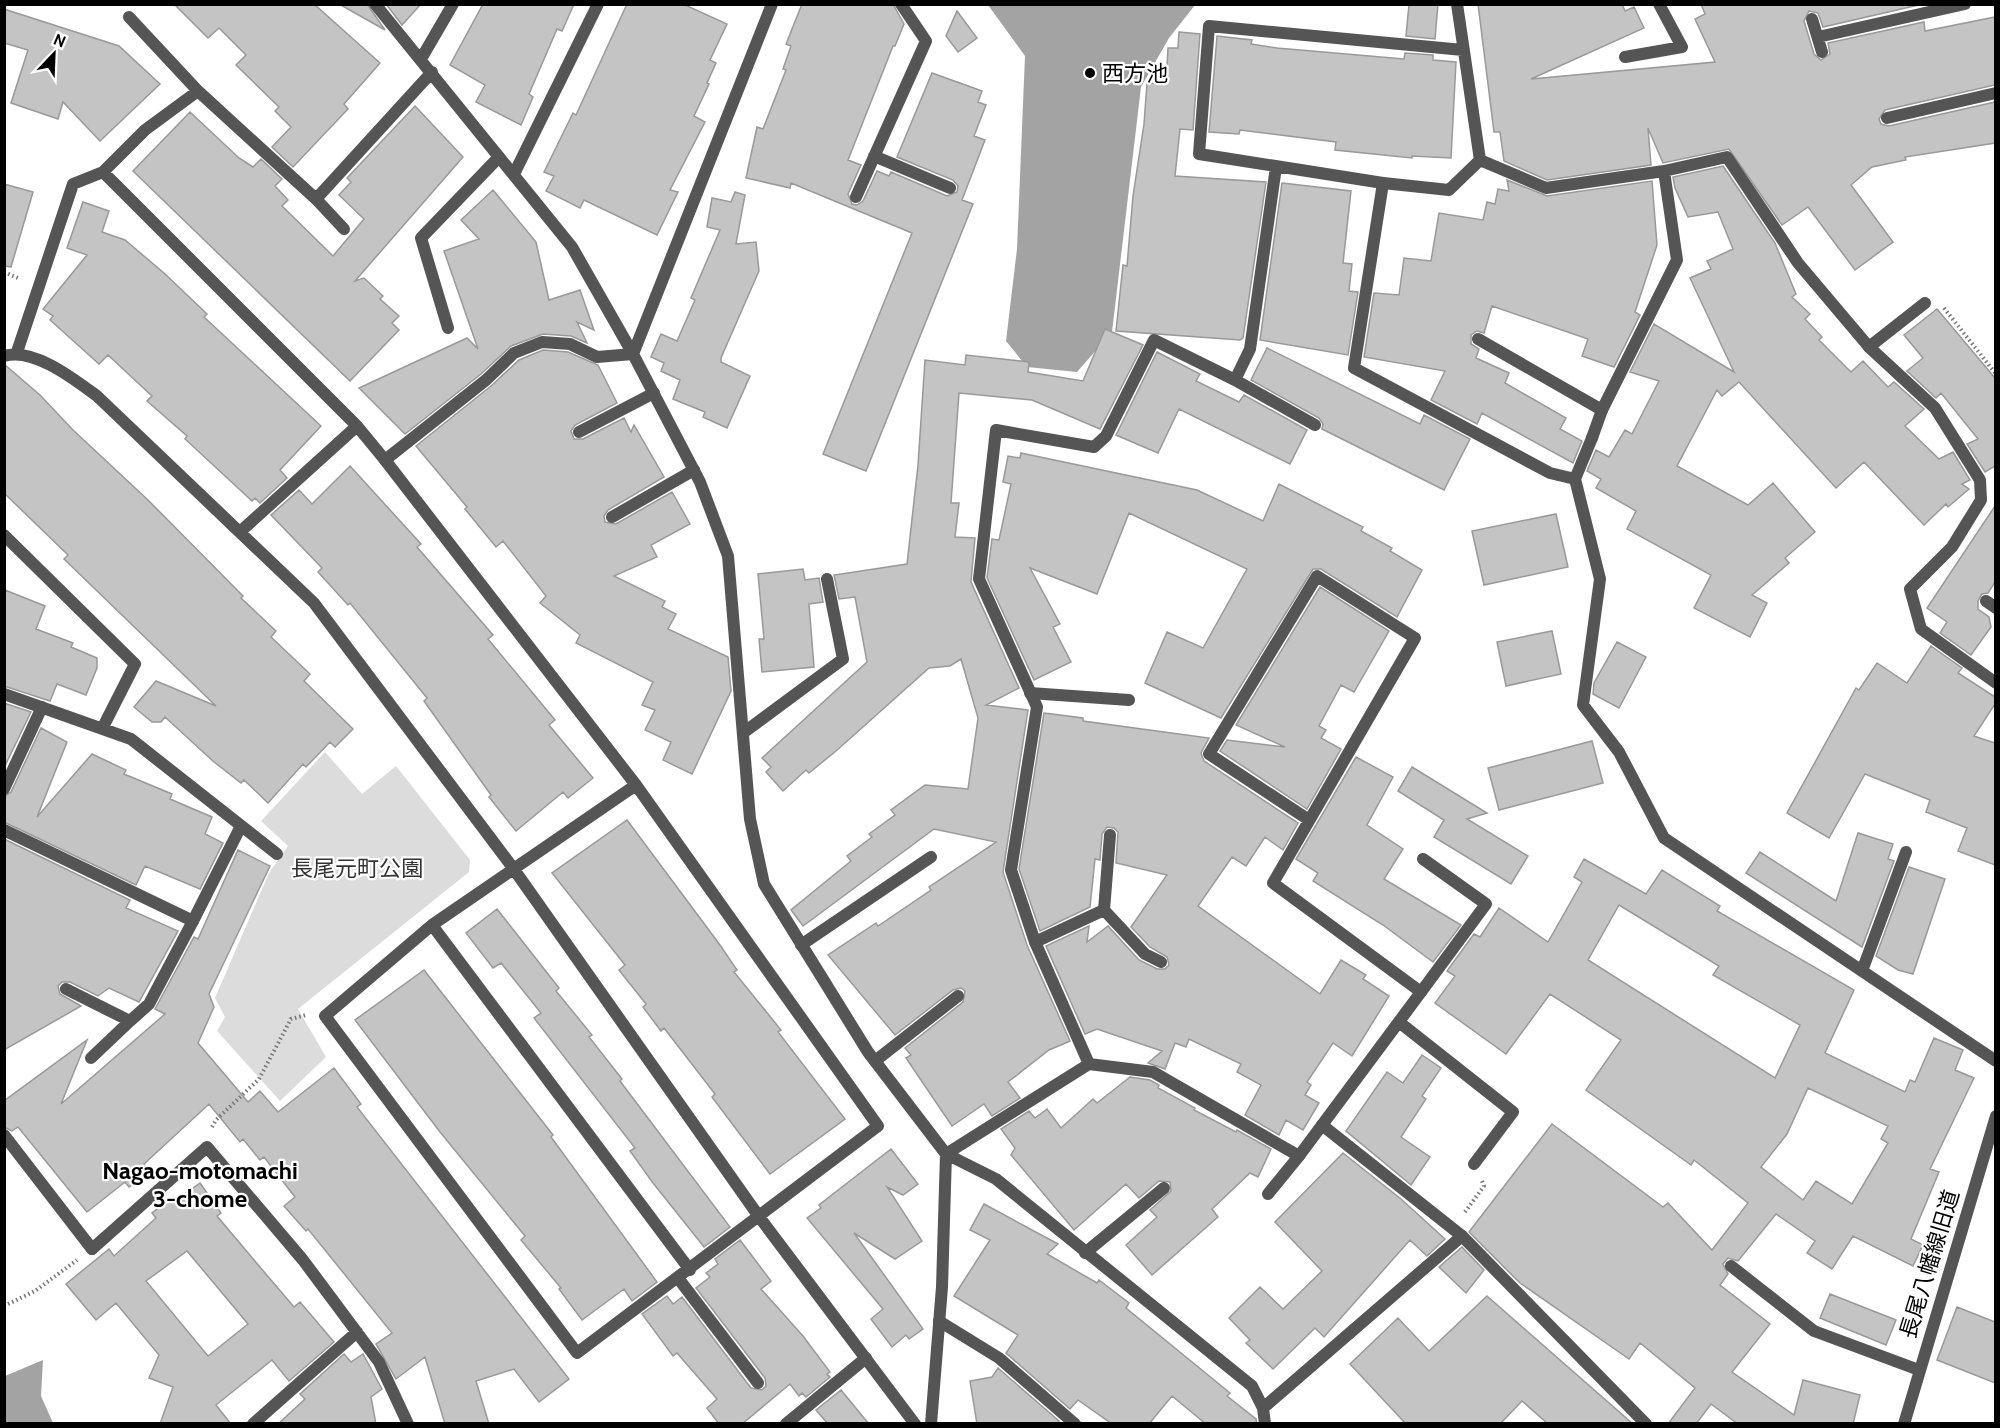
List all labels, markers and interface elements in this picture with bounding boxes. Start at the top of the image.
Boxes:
north arrow [24,24,84,84]
text: N [51,30,69,52]
place label: 西方池 [1102,60,1168,87]
marker: 西方池 [1083,66,1097,80]
park label: 長尾元町公園 [291,855,423,882]
district label: Nagao-motomachi 3-chome [102,1156,298,1213]
street label: 長尾八幡線旧道 [1894,1187,1965,1342]

